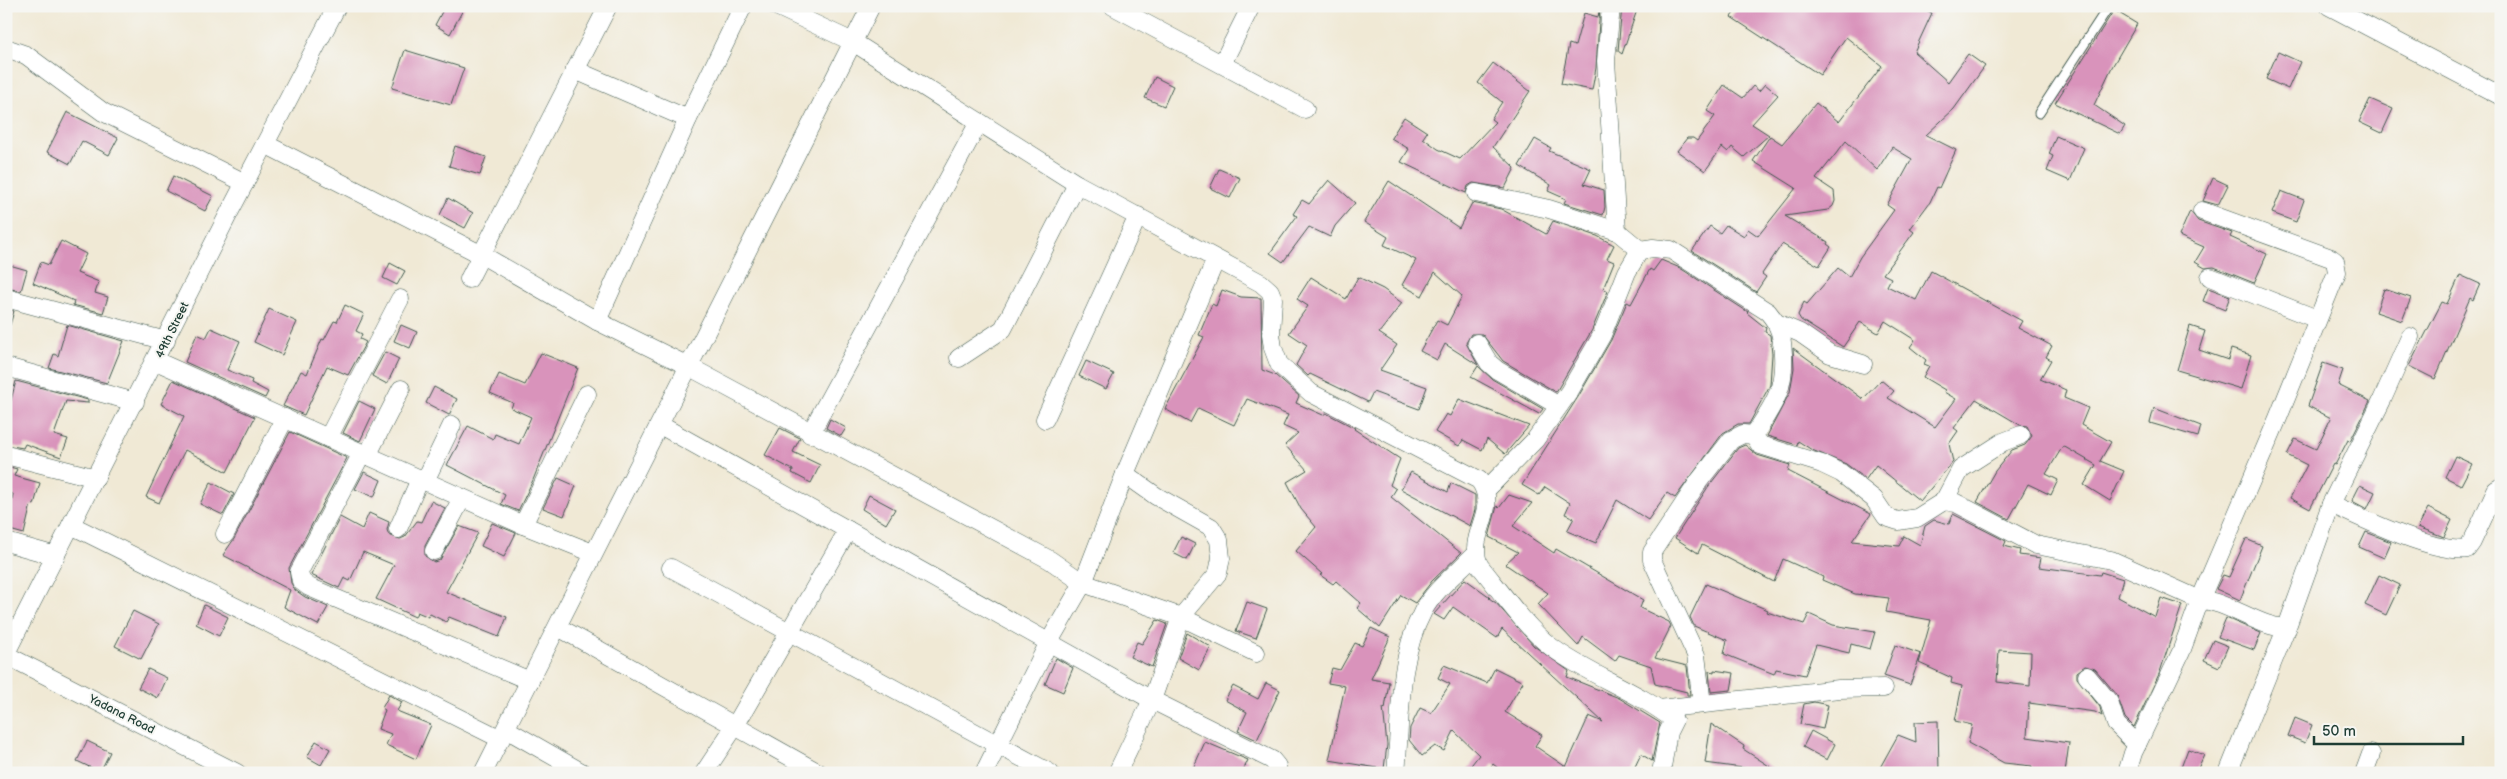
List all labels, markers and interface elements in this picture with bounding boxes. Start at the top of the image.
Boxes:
street label: 49th Street [152,299,193,361]
street label: Yadana Road [85,691,157,738]
scale bar [2314,714,2463,746]
text: 50 m [2322,722,2356,741]

